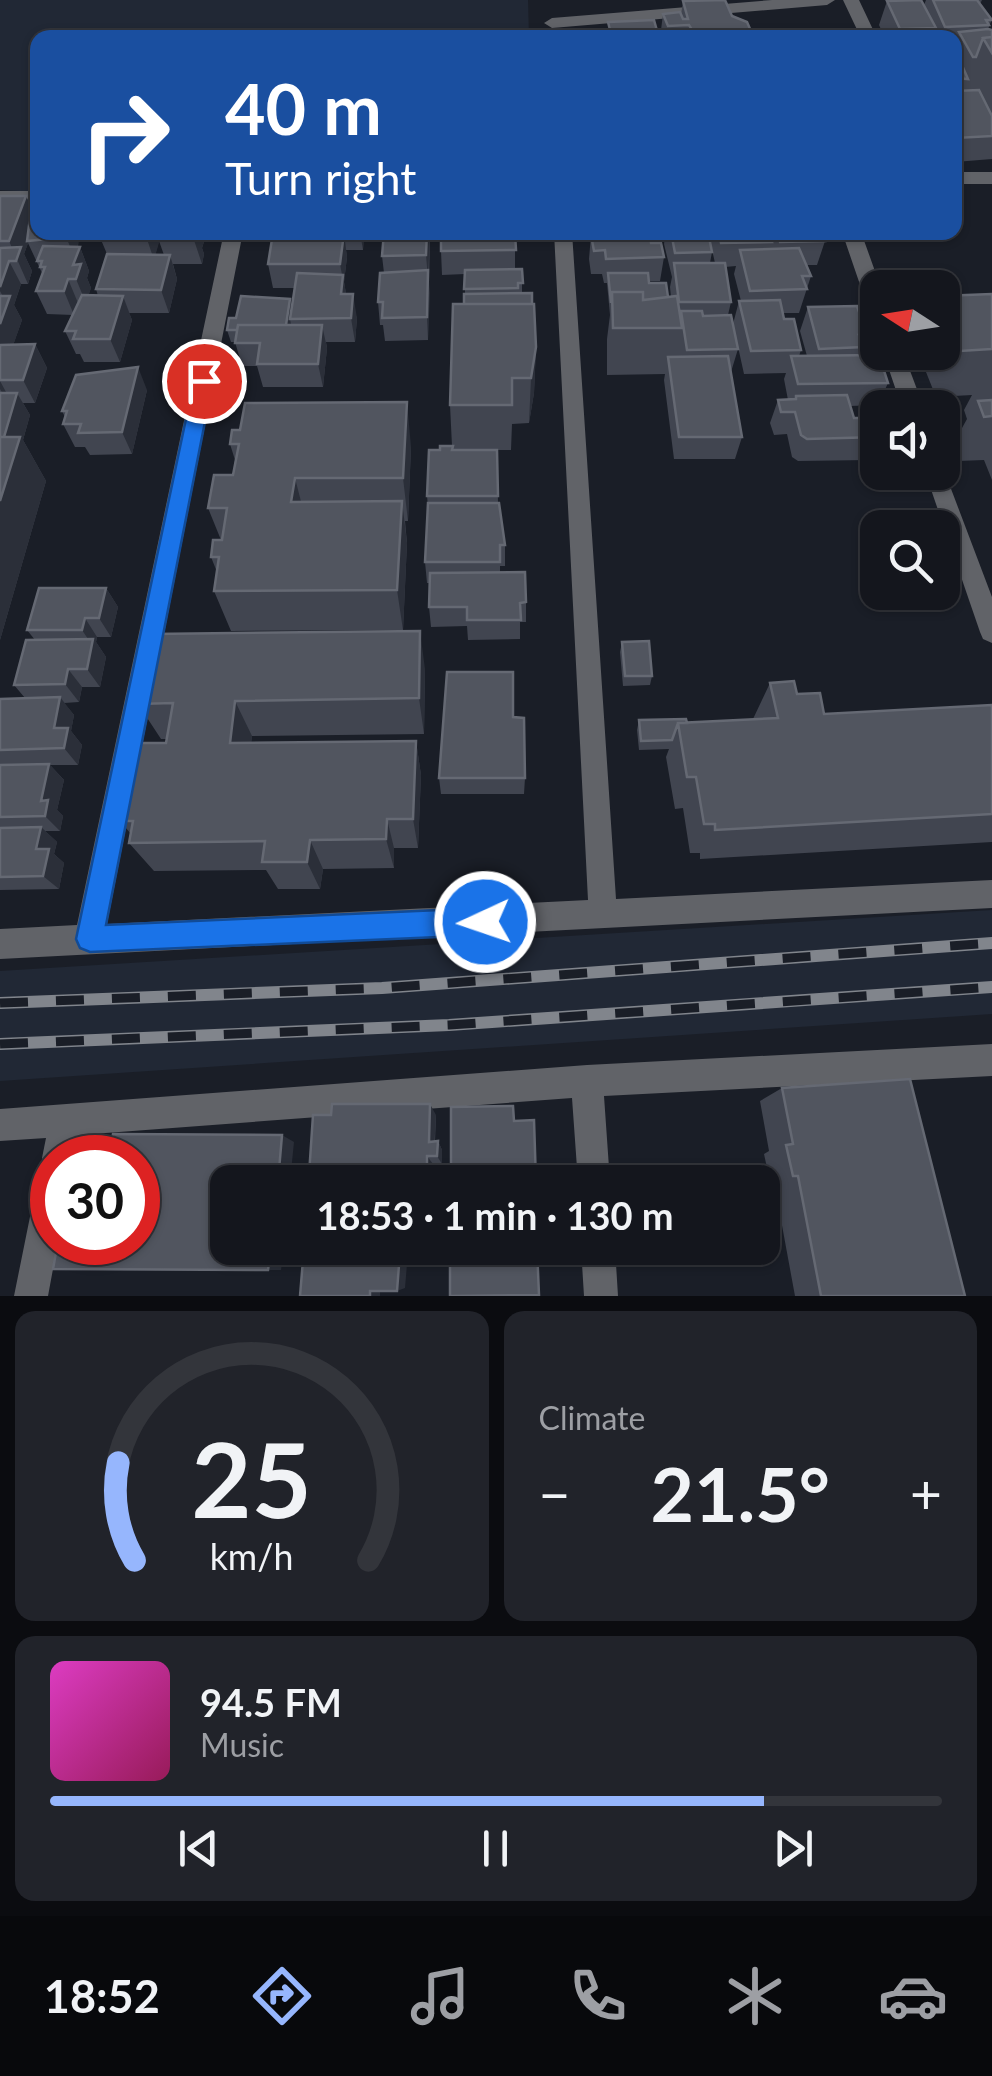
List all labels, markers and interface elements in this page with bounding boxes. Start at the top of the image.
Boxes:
text: 40 m [225,66,382,150]
icon: right [60,70,190,200]
text: Turn right [225,151,416,205]
north arrow [860,270,960,370]
map controls [860,270,960,610]
pin [162,339,247,424]
icon: arrive [177,354,232,409]
button: sound [860,390,960,490]
button: search [860,510,960,610]
position arrow [433,870,537,974]
speed limit sign: 30 [30,1135,160,1265]
text: 18:53 · 1 min · 130 m [316,1192,674,1238]
text: Climate [539,1398,645,1437]
text: 25 [191,1415,312,1540]
text: 21.5° [651,1448,830,1538]
text: − [539,1460,570,1526]
text: + [910,1460,942,1526]
text: km/h [210,1535,294,1578]
text: 94.5 FM [200,1679,342,1725]
text: Music [200,1725,284,1764]
icon: previous [171,1821,226,1876]
icon: pause [468,1821,523,1876]
icon: next [766,1821,821,1876]
icon: directions [247,1961,317,2031]
icon: music [405,1961,475,2031]
icon: phone [563,1961,633,2031]
icon: climate [720,1961,790,2031]
icon: car [878,1961,948,2031]
text: 18:52 [44,1969,160,2023]

